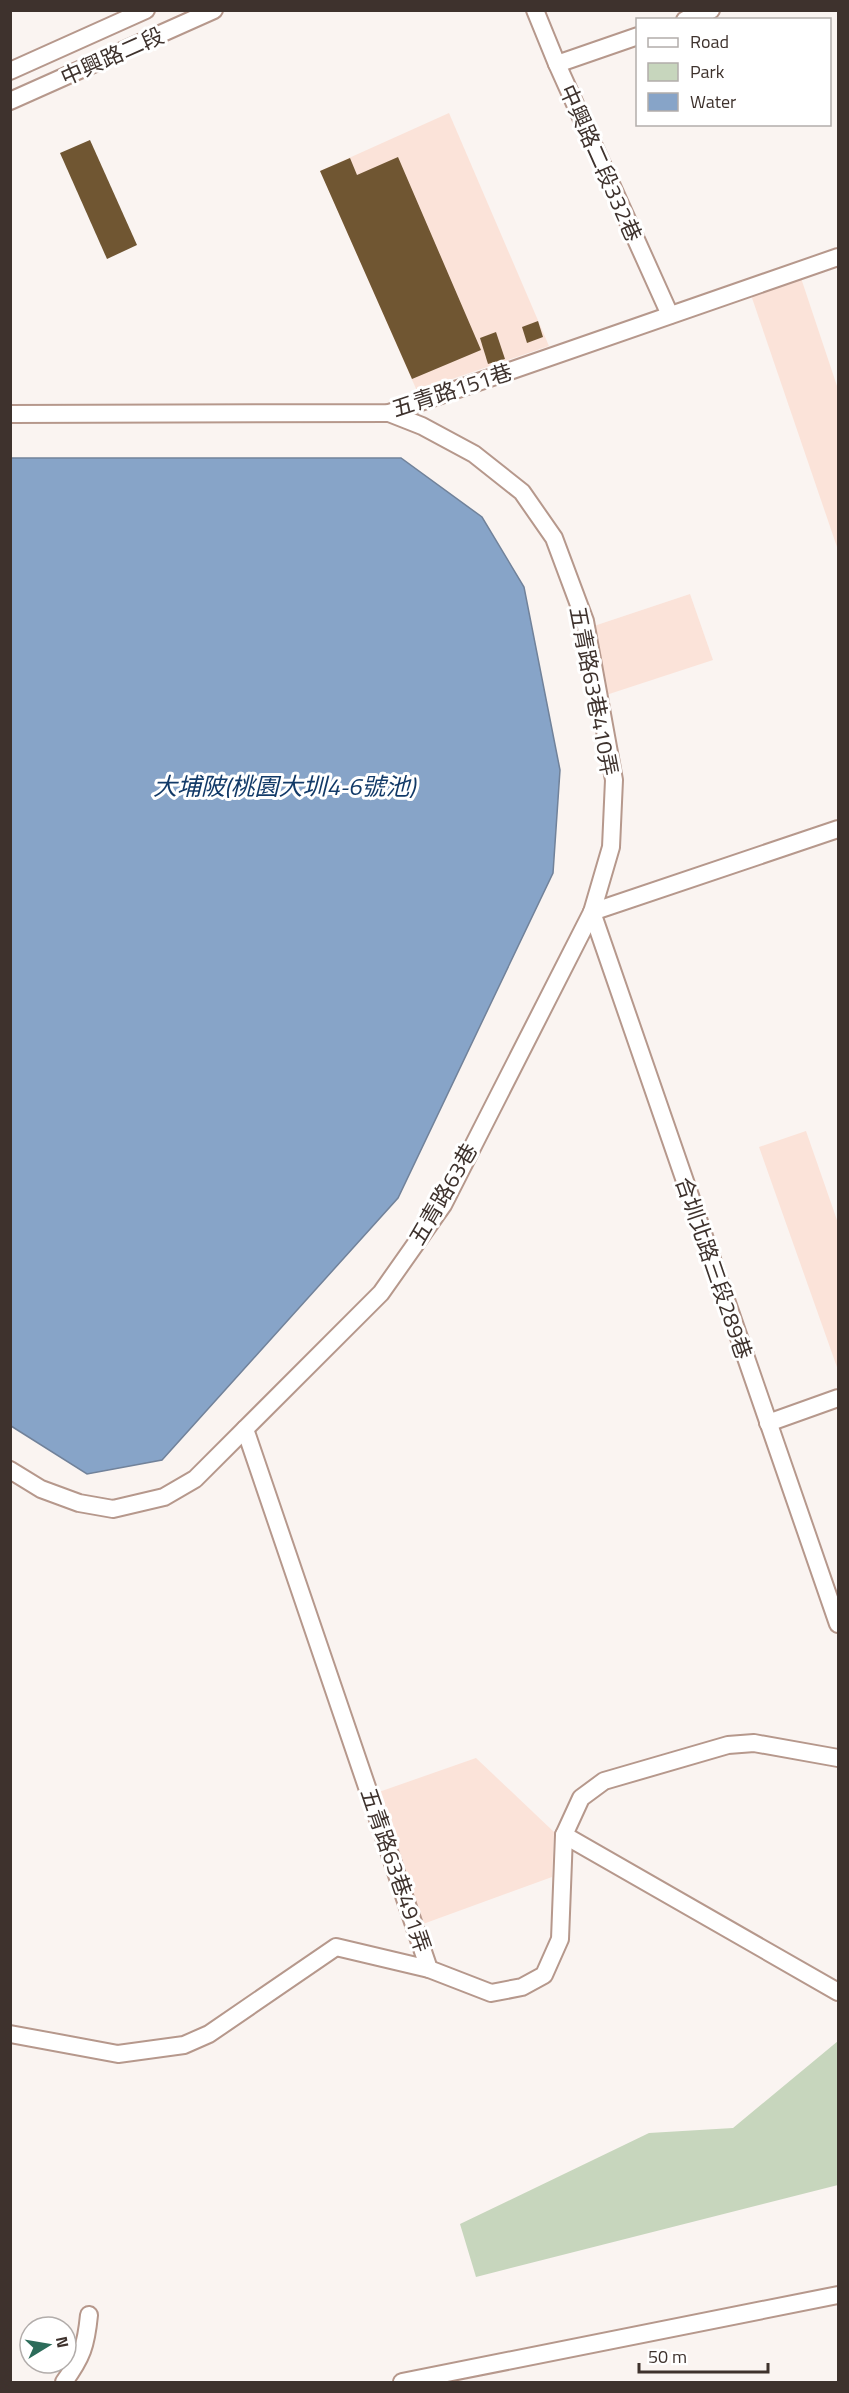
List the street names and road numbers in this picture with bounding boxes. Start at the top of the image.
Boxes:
street label: 中興路二段 [55,18,169,94]
street label: 中興路二段332巷 [551,79,651,247]
street label: 五青路151巷 [387,355,517,425]
street label: 五青路63巷410弄 [561,604,627,778]
street label: 五青路63巷 [400,1137,486,1251]
street label: 合圳北路三段289巷 [667,1172,761,1364]
street label: 五青路63巷491弄 [352,1783,440,1957]

